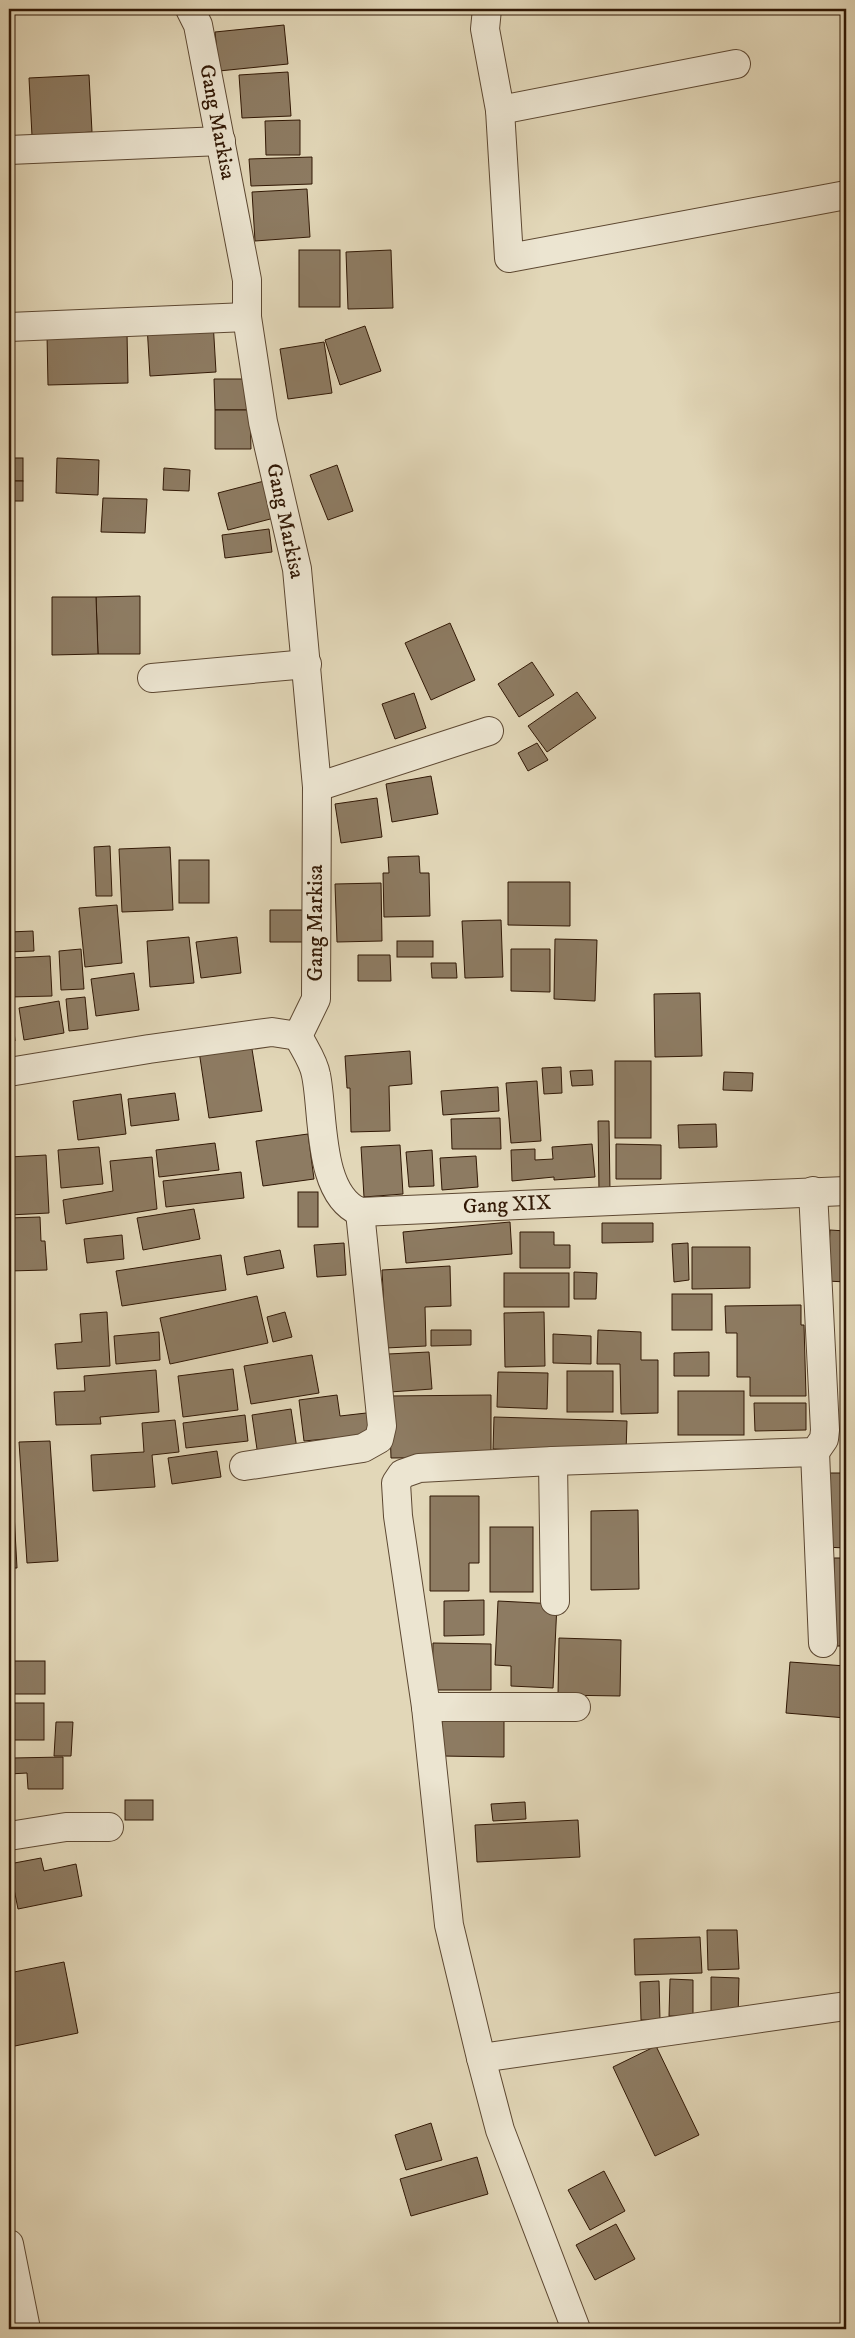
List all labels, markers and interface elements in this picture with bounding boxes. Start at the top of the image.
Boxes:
street label: Gang Markisa [193,62,241,182]
street label: Gang Markisa [260,461,310,581]
street label: Gang Markisa [303,864,329,981]
street label: Gang XIX [462,1190,552,1220]

